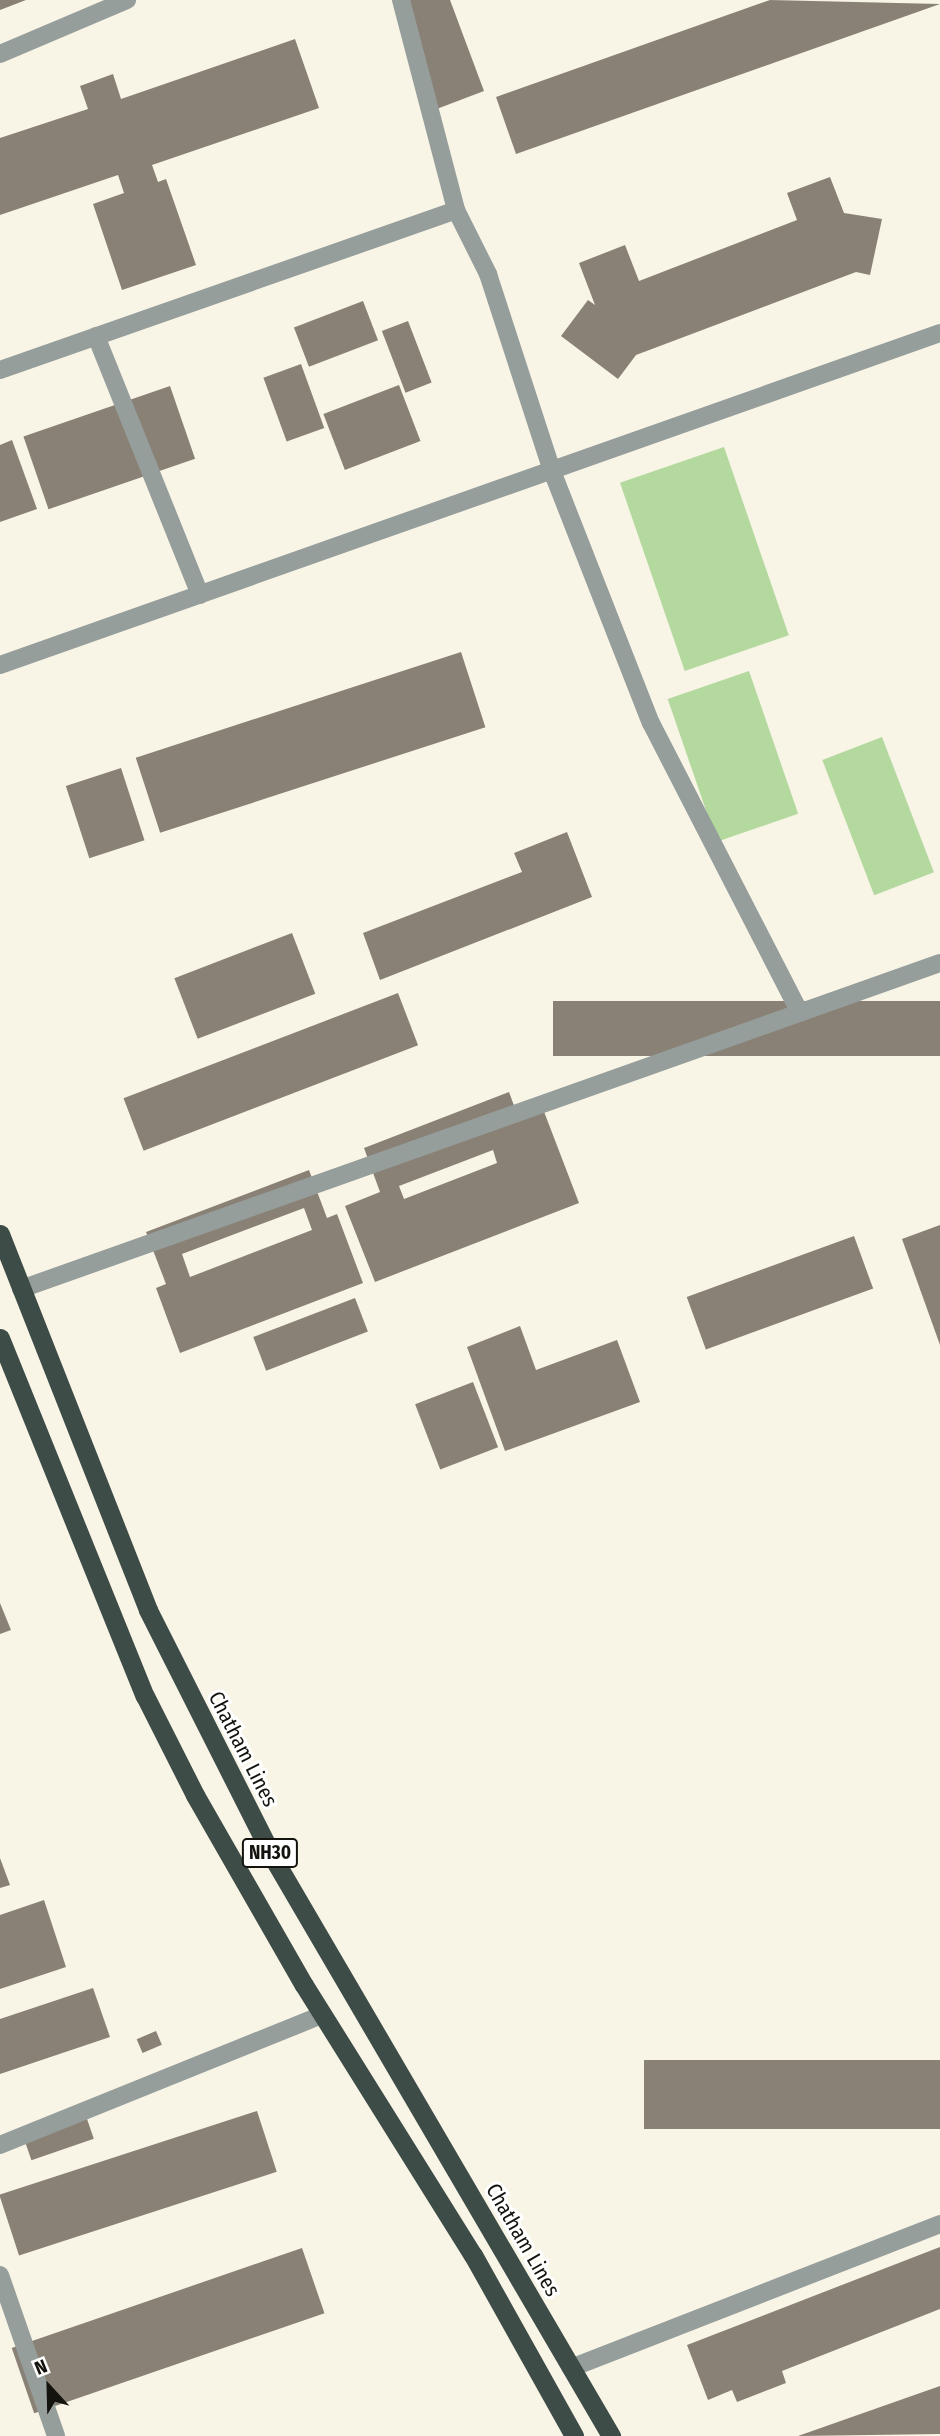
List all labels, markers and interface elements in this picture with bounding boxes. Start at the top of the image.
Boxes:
street label: Chatham Lines [203,1687,283,1811]
road number: NH30 [240,1838,300,1868]
street label: Chatham Lines [481,2179,565,2301]
north arrow [14,2352,84,2422]
text: N [31,2354,51,2380]

